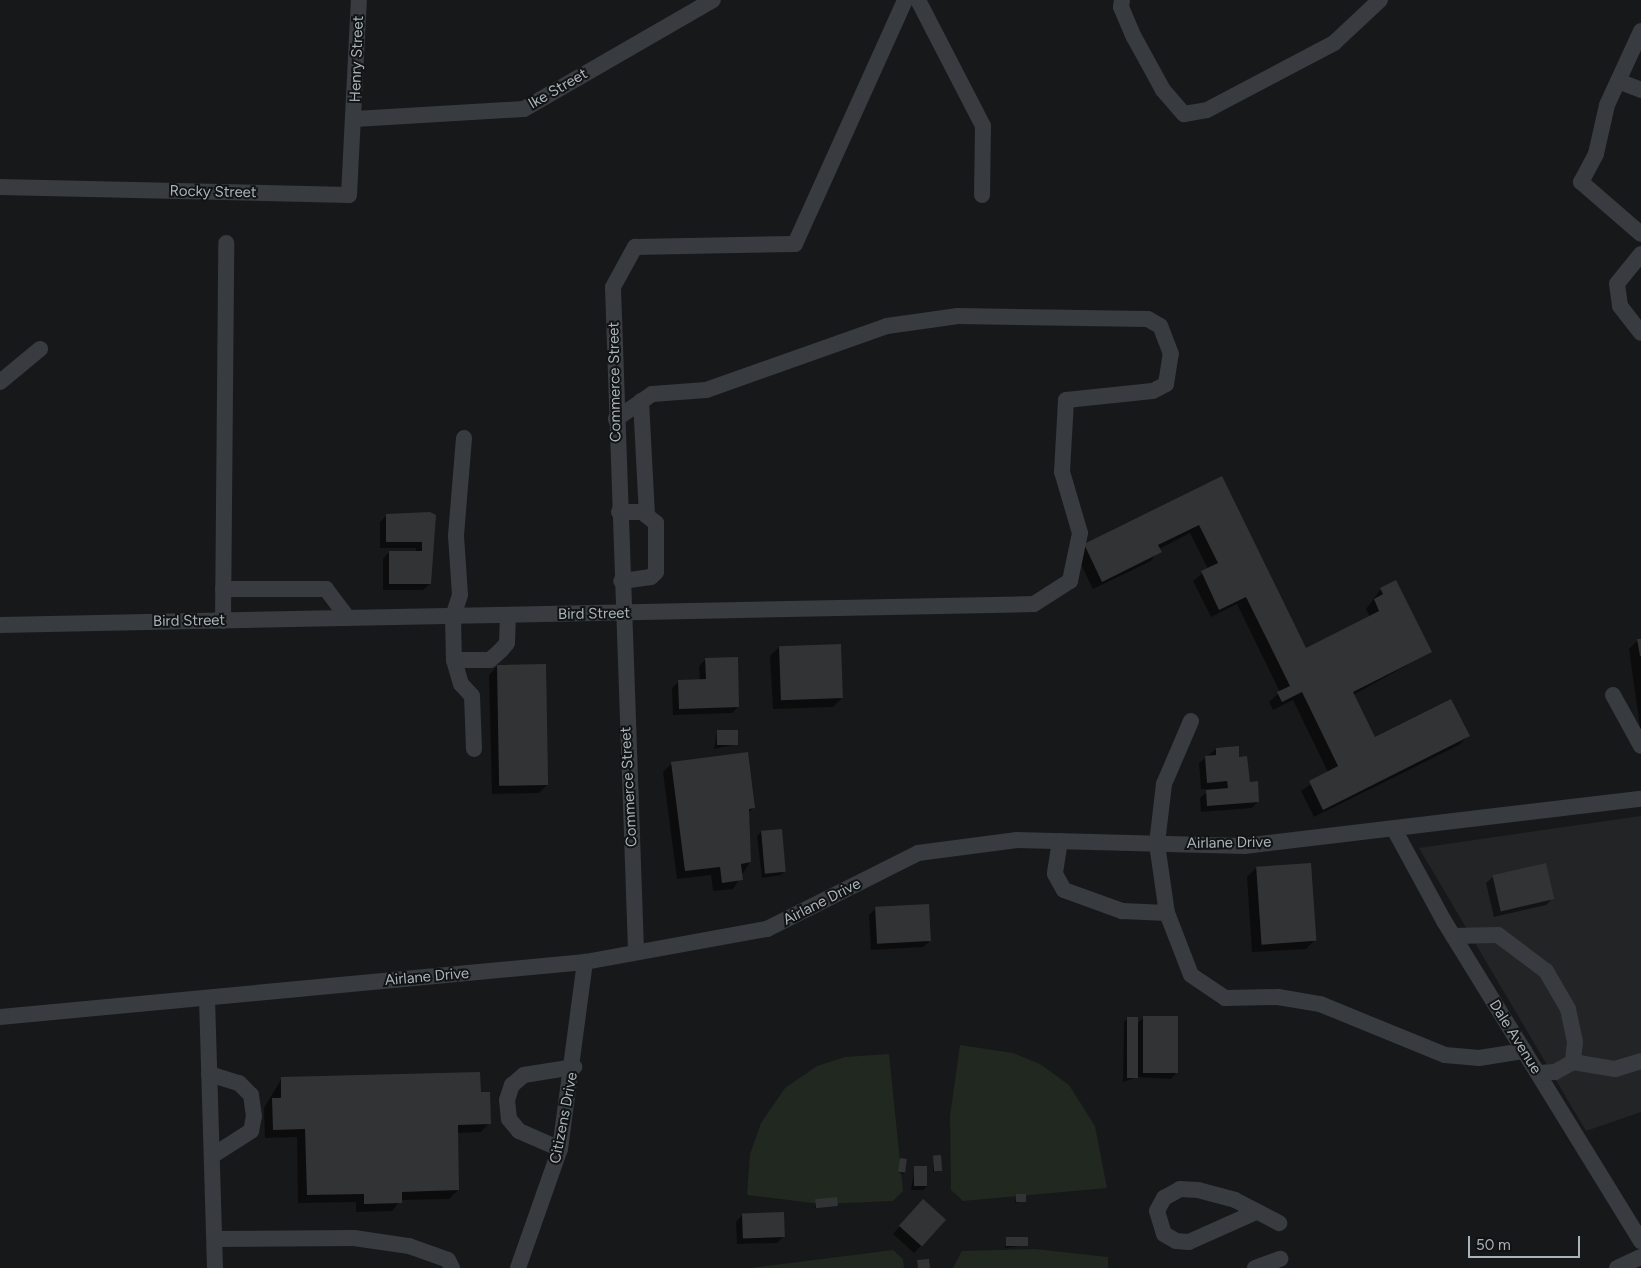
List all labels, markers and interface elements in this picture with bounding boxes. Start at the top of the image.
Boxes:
street label: Henry Street [346,15,368,103]
street label: Ike Street [525,65,591,113]
street label: Rocky Street [169,182,257,202]
street label: Commerce Street [605,322,625,442]
street label: Bird Street [558,604,630,624]
street label: Bird Street [153,611,225,631]
street label: Commerce Street [617,726,641,848]
street label: Airlane Drive [1187,833,1271,853]
street label: Airlane Drive [780,875,864,929]
street label: Airlane Drive [384,964,470,990]
street label: Dale Avenue [1485,997,1545,1077]
street label: Citizens Drive [546,1071,582,1165]
scale bar [1471,1226,1584,1258]
text: 50 m [1476,1236,1511,1254]

